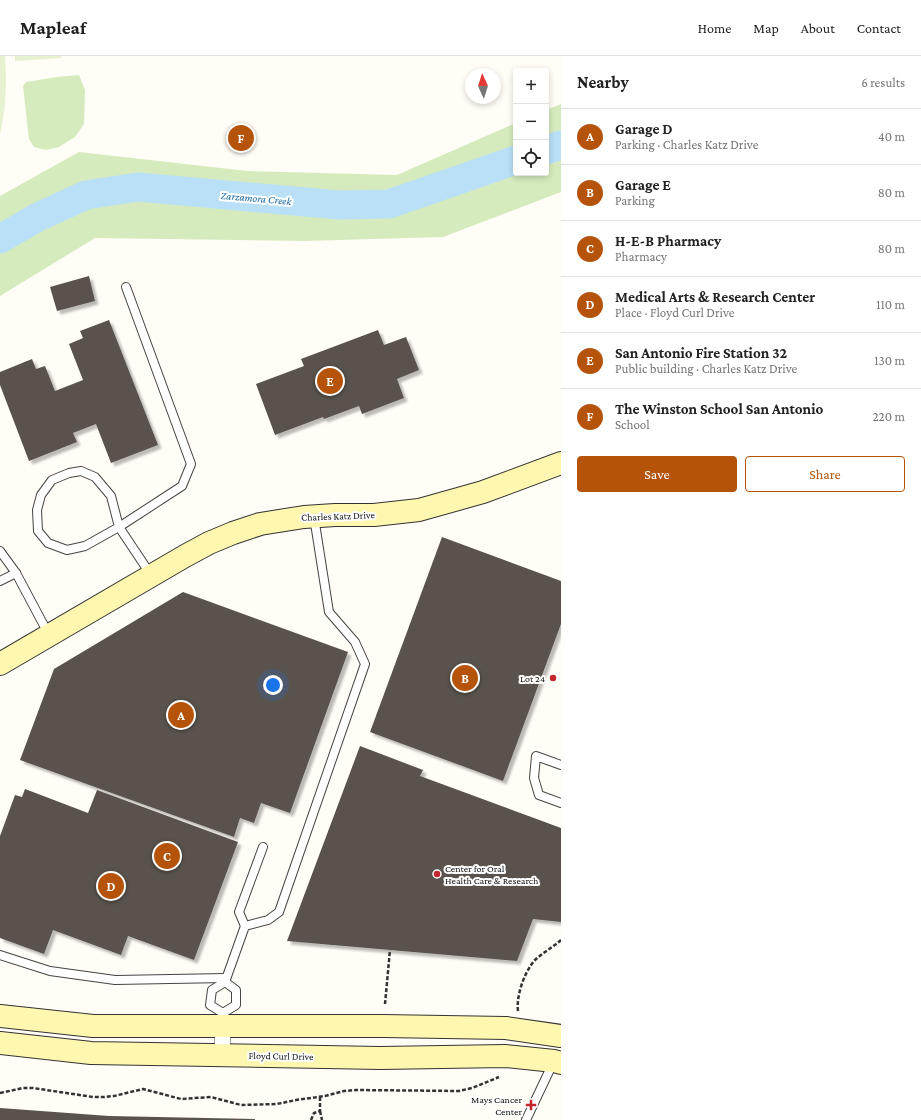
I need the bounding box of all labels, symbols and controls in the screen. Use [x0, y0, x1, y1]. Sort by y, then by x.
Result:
text: Mapleaf [20, 17, 86, 38]
text: Home [698, 20, 731, 36]
text: Map [753, 20, 779, 36]
text: About [801, 20, 835, 36]
text: Contact [857, 20, 901, 36]
north arrow [465, 68, 501, 104]
map controls [513, 68, 549, 176]
button: + [513, 68, 549, 104]
text: Nearby [577, 73, 629, 92]
text: 6 results [861, 75, 905, 90]
button: − [513, 104, 549, 140]
text: Garage D [615, 121, 673, 137]
pin: F [228, 123, 254, 153]
text: A [586, 129, 594, 144]
text: 40 m [878, 129, 905, 144]
text: Parking · Charles Katz Drive [615, 137, 758, 152]
button: locate [513, 140, 549, 176]
text: Garage E [615, 177, 671, 193]
text: B [586, 185, 594, 200]
text: 80 m [878, 185, 905, 200]
water label: Zarzamora Creek [220, 189, 293, 207]
text: Parking [615, 193, 655, 208]
text: H-E-B Pharmacy [615, 233, 721, 249]
text: C [586, 241, 594, 256]
text: 80 m [878, 241, 905, 256]
text: Pharmacy [615, 249, 667, 264]
text: Medical Arts & Research Center [615, 289, 815, 305]
text: D [586, 297, 594, 312]
text: 110 m [876, 297, 905, 312]
text: Place · Floyd Curl Drive [615, 305, 735, 320]
text: San Antonio Fire Station 32 [615, 345, 787, 361]
text: E [586, 353, 594, 368]
text: 130 m [874, 353, 905, 368]
text: Public building · Charles Katz Drive [615, 361, 797, 376]
pin: E [317, 366, 343, 396]
text: The Winston School San Antonio [615, 401, 823, 417]
text: F [587, 409, 593, 424]
text: 220 m [872, 409, 905, 424]
text: School [615, 417, 650, 432]
button: Save [577, 456, 737, 492]
button: Share [745, 456, 905, 492]
street label: Charles Katz Drive [301, 509, 376, 523]
pin: B [452, 663, 478, 693]
place label: Lot 24 [520, 673, 545, 684]
marker: Lot 24 [548, 673, 558, 683]
your location [263, 675, 283, 695]
pin: A [168, 700, 194, 730]
pin: C [154, 841, 180, 871]
place label: Center for Oral Health Care & Research [445, 863, 539, 886]
marker: Center for Oral Health Care & Research [432, 869, 442, 879]
pin: D [98, 871, 124, 901]
street label: Floyd Curl Drive [248, 1050, 314, 1062]
place label: Mays Cancer Center [471, 1094, 522, 1117]
marker: Mays Cancer Center [525, 1099, 537, 1111]

